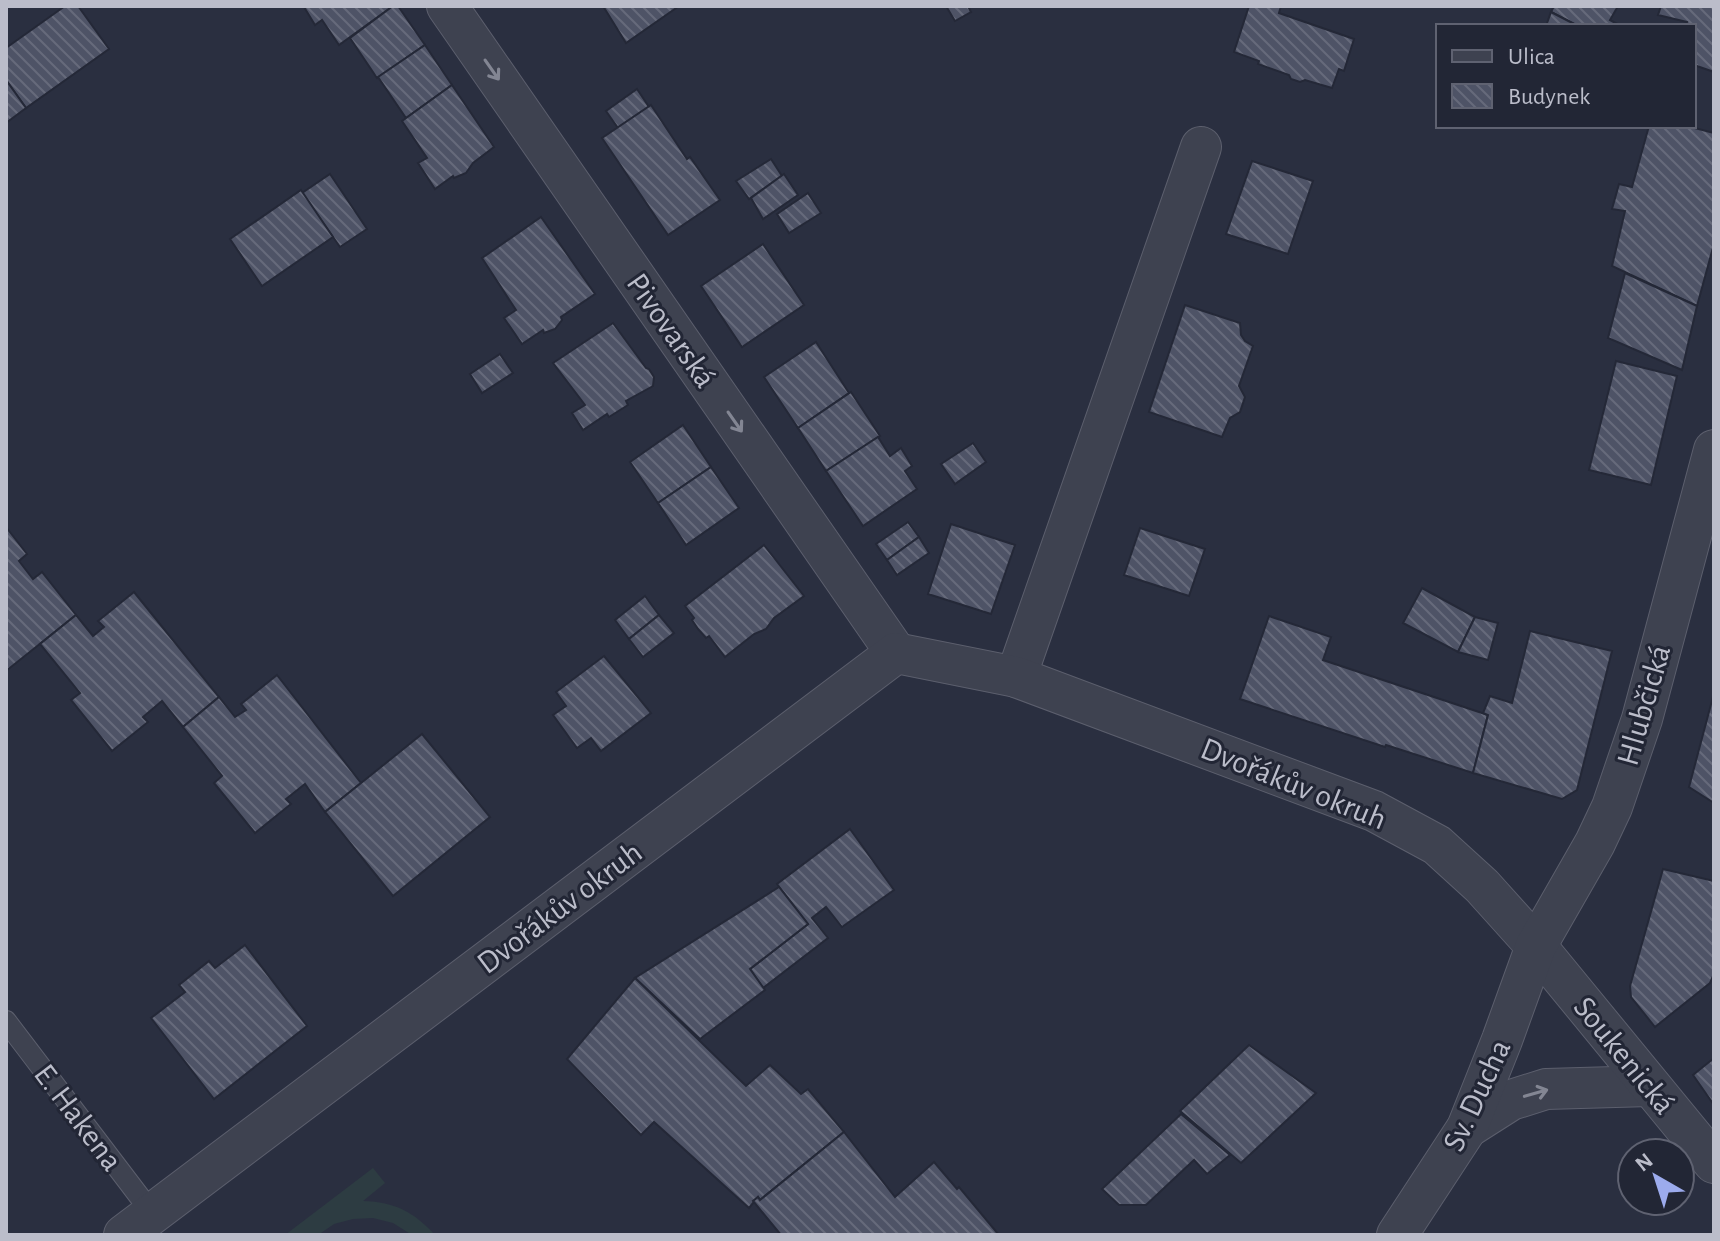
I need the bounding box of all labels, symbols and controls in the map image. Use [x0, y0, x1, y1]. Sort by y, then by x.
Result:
legend [1436, 24, 1696, 128]
text: Ulica [1508, 45, 1555, 69]
one-way arrow [484, 59, 500, 81]
text: Budynek [1508, 85, 1590, 109]
street label: Pivovarská [620, 268, 722, 393]
one-way arrow [727, 410, 743, 432]
street label: Hlubčická [1612, 641, 1676, 769]
street label: Dvořákův okruh [1196, 732, 1391, 836]
street label: Dvořákův okruh [471, 836, 648, 980]
street label: Soukenická [1568, 991, 1681, 1120]
street label: Sv. Ducha [1437, 1035, 1517, 1156]
street label: E. Hakena [28, 1058, 128, 1177]
one-way arrow [1522, 1085, 1548, 1100]
north arrow [1616, 1137, 1696, 1217]
text: N [1631, 1149, 1657, 1176]

